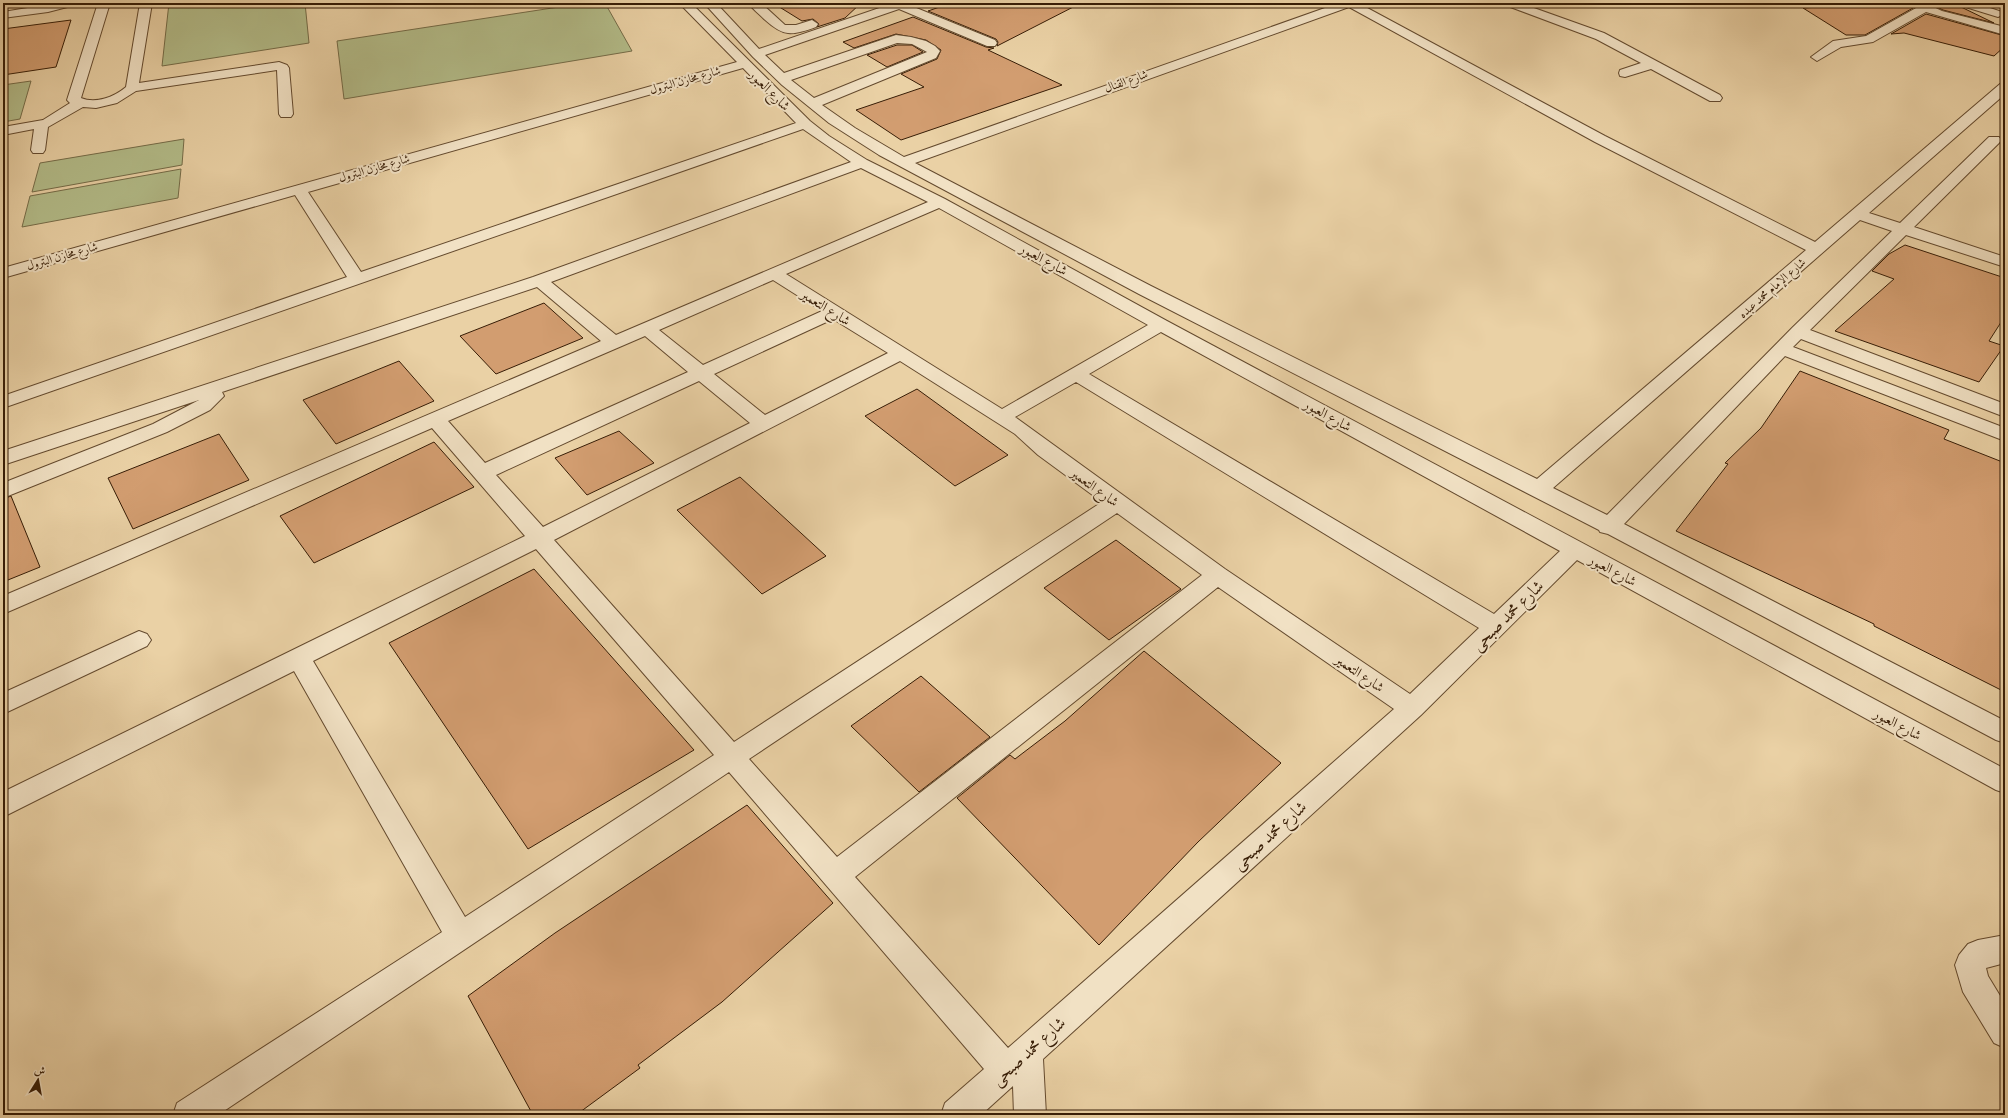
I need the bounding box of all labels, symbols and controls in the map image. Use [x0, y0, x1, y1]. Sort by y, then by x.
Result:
street label: شارع مخازن البترول [647, 62, 724, 101]
street label: شارع العبور [742, 64, 795, 117]
street label: شارع القنال [1102, 66, 1151, 99]
street label: شارع مخازن البترول [336, 150, 413, 189]
street label: شارع مخازن البترول [24, 238, 101, 277]
street label: شارع العبور [1014, 238, 1071, 282]
street label: شارع الإمام محمد عبده [1735, 254, 1811, 324]
street label: شارع التعمير [795, 284, 854, 332]
street label: شارع العبور [1298, 394, 1355, 438]
street label: شارع التعمير [1064, 462, 1123, 513]
street label: شارع العبور [1583, 549, 1640, 593]
street label: شارع محمد صبحى [1466, 575, 1550, 657]
street label: شارع التعمير [1329, 649, 1388, 698]
street label: شارع العبور [1868, 703, 1925, 747]
street label: شارع محمد صبحى [1227, 796, 1313, 877]
street label: شارع محمد صبحى [986, 1012, 1072, 1093]
north arrow [18, 1060, 58, 1100]
text: ش [33, 1062, 47, 1079]

